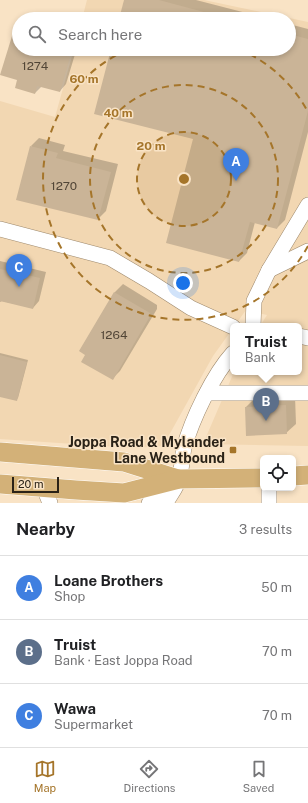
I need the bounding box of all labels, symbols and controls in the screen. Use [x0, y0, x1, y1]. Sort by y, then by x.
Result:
search box [12, 12, 296, 56]
icon: search [26, 23, 48, 45]
text: Search here [58, 26, 142, 43]
house number: 1274 [22, 59, 49, 73]
text: 60 m [69, 72, 99, 86]
text: 40 m [103, 106, 133, 120]
text: 20 m [137, 139, 166, 153]
pin: A [223, 148, 249, 181]
centre of rings [177, 172, 191, 186]
house number: 1270 [51, 179, 77, 193]
pin: C [6, 254, 32, 287]
your location [173, 273, 193, 293]
popup [230, 323, 302, 375]
house number: 1264 [100, 328, 128, 342]
text: Truist [245, 333, 287, 350]
text: Bank [245, 350, 276, 365]
pin: B [253, 388, 279, 421]
place label: Joppa Road & Mylander Lane Westbound [68, 434, 225, 466]
marker: Joppa Road & Mylander Lane Westbound [228, 445, 238, 455]
map controls [260, 455, 296, 491]
button: locate [260, 455, 296, 491]
scale bar [12, 475, 59, 494]
text: 20 m [18, 478, 43, 490]
text: Nearby [16, 519, 75, 539]
text: 3 results [239, 522, 292, 537]
text: Loane Brothers [54, 572, 163, 589]
text: A [24, 580, 34, 595]
text: 50 m [261, 580, 292, 595]
text: Shop [54, 589, 85, 604]
text: Truist [54, 636, 96, 653]
text: B [25, 644, 33, 659]
text: 70 m [262, 644, 292, 659]
text: Bank · East Joppa Road [54, 653, 193, 668]
text: Wawa [54, 700, 96, 717]
text: C [24, 708, 34, 723]
text: 70 m [262, 708, 292, 723]
text: Supermarket [54, 717, 133, 732]
tab: Map [34, 758, 56, 794]
tab: Directions [124, 758, 175, 794]
tab: Saved [243, 758, 274, 794]

